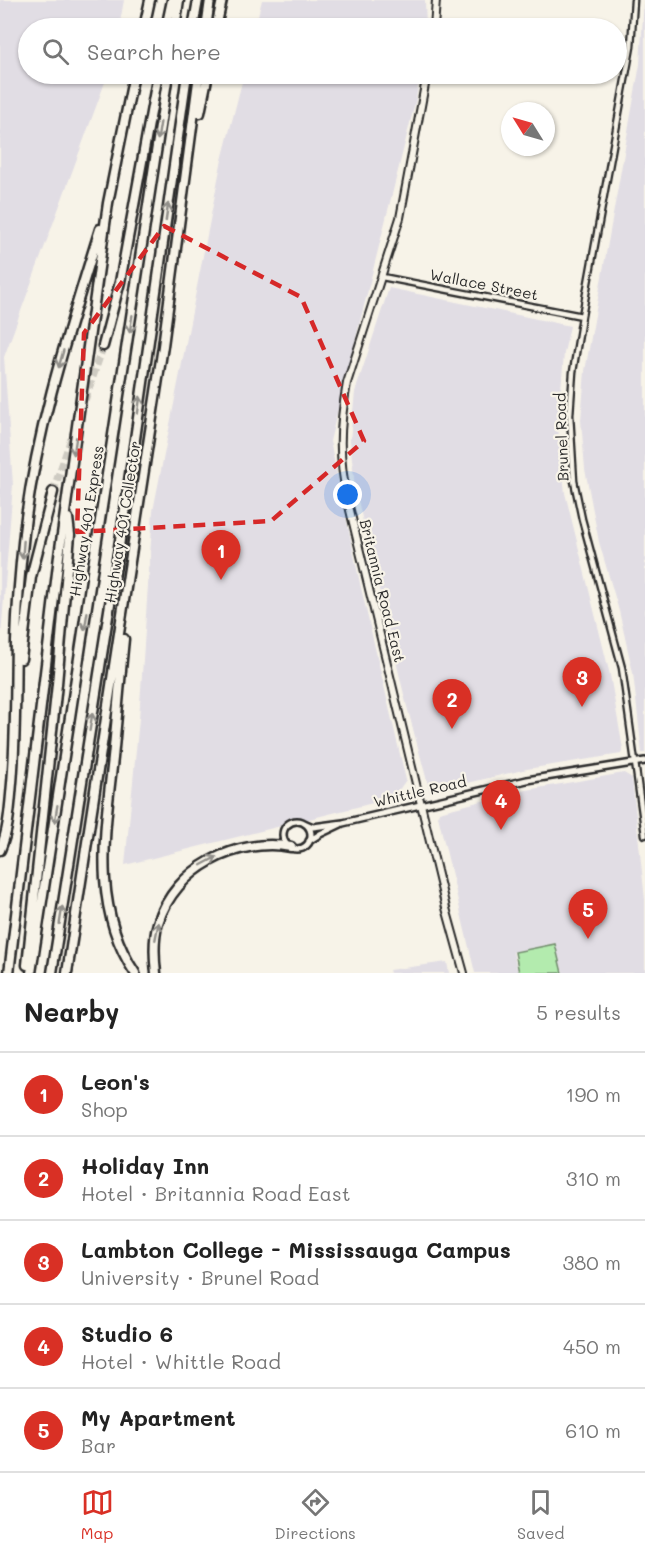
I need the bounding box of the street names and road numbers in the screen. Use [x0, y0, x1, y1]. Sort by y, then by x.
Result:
street label: Wallace Street [428, 264, 540, 304]
street label: Brunel Road [549, 392, 573, 482]
street label: Highway 401 Collector [99, 439, 145, 604]
street label: Highway 401 Express [64, 444, 108, 598]
street label: Britannia Road East [356, 517, 410, 664]
street label: Whittle Road [371, 771, 468, 811]

